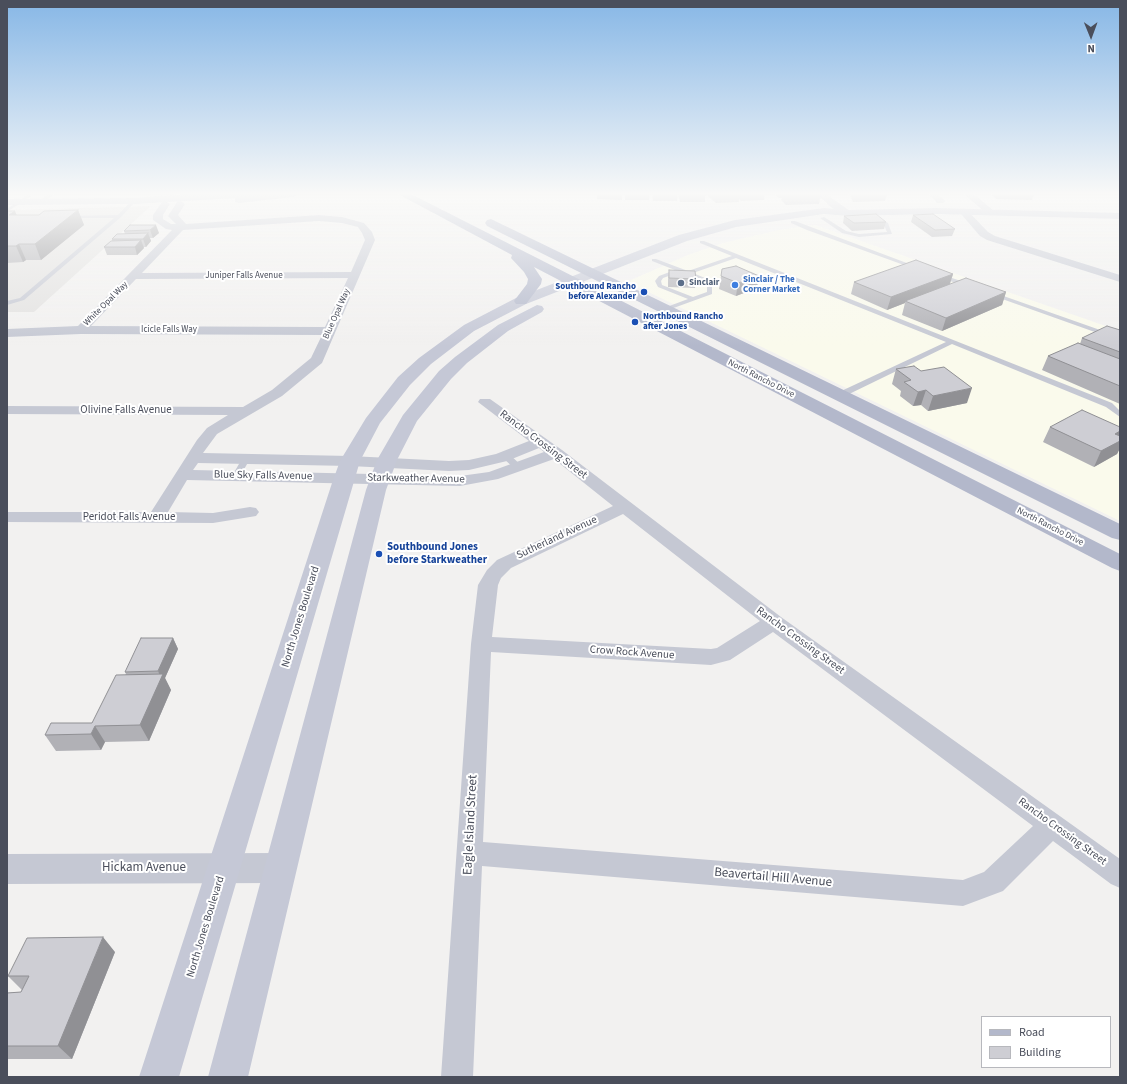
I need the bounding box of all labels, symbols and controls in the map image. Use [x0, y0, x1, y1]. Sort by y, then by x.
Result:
north arrow [1071, 16, 1111, 56]
text: N [1087, 41, 1095, 56]
street label: Juniper Falls Avenue [205, 271, 283, 281]
place label: Sinclair / The Corner Market [743, 275, 800, 296]
marker: Sinclair [676, 278, 686, 288]
place label: Sinclair [689, 278, 719, 288]
street label: White Opal Way [81, 279, 131, 329]
marker: Sinclair / The Corner Market [730, 280, 740, 290]
place label: Southbound Rancho before Alexander [555, 282, 636, 303]
street label: Blue Opal Way [321, 287, 353, 341]
marker: Southbound Rancho before Alexander [639, 287, 649, 297]
place label: Northbound Rancho after Jones [643, 312, 723, 333]
marker: Northbound Rancho after Jones [630, 317, 640, 327]
street label: Icicle Falls Way [141, 325, 197, 335]
street label: North Rancho Drive [726, 358, 796, 400]
street label: Olivine Falls Avenue [80, 404, 172, 418]
street label: Rancho Crossing Street [497, 408, 589, 482]
street label: Blue Sky Falls Avenue [214, 469, 312, 483]
street label: Starkweather Avenue [367, 472, 465, 486]
street label: North Rancho Drive [1015, 506, 1085, 548]
street label: Peridot Falls Avenue [83, 511, 175, 525]
street label: Sutherland Avenue [515, 514, 599, 562]
place label: Southbound Jones before Starkweather [387, 541, 487, 567]
marker: Southbound Jones before Starkweather [374, 549, 384, 559]
street label: North Jones Boulevard [279, 565, 323, 669]
street label: Rancho Crossing Street [753, 604, 847, 678]
street label: Crow Rock Avenue [589, 643, 675, 663]
street label: Eagle Island Street [461, 774, 481, 876]
street label: Rancho Crossing Street [1015, 795, 1109, 869]
street label: Hickam Avenue [102, 860, 186, 876]
street label: Beavertail Hill Avenue [713, 865, 833, 891]
street label: North Jones Boulevard [184, 875, 228, 979]
legend [981, 1016, 1111, 1068]
text: Road [1019, 1024, 1045, 1041]
text: Building [1019, 1044, 1061, 1061]

